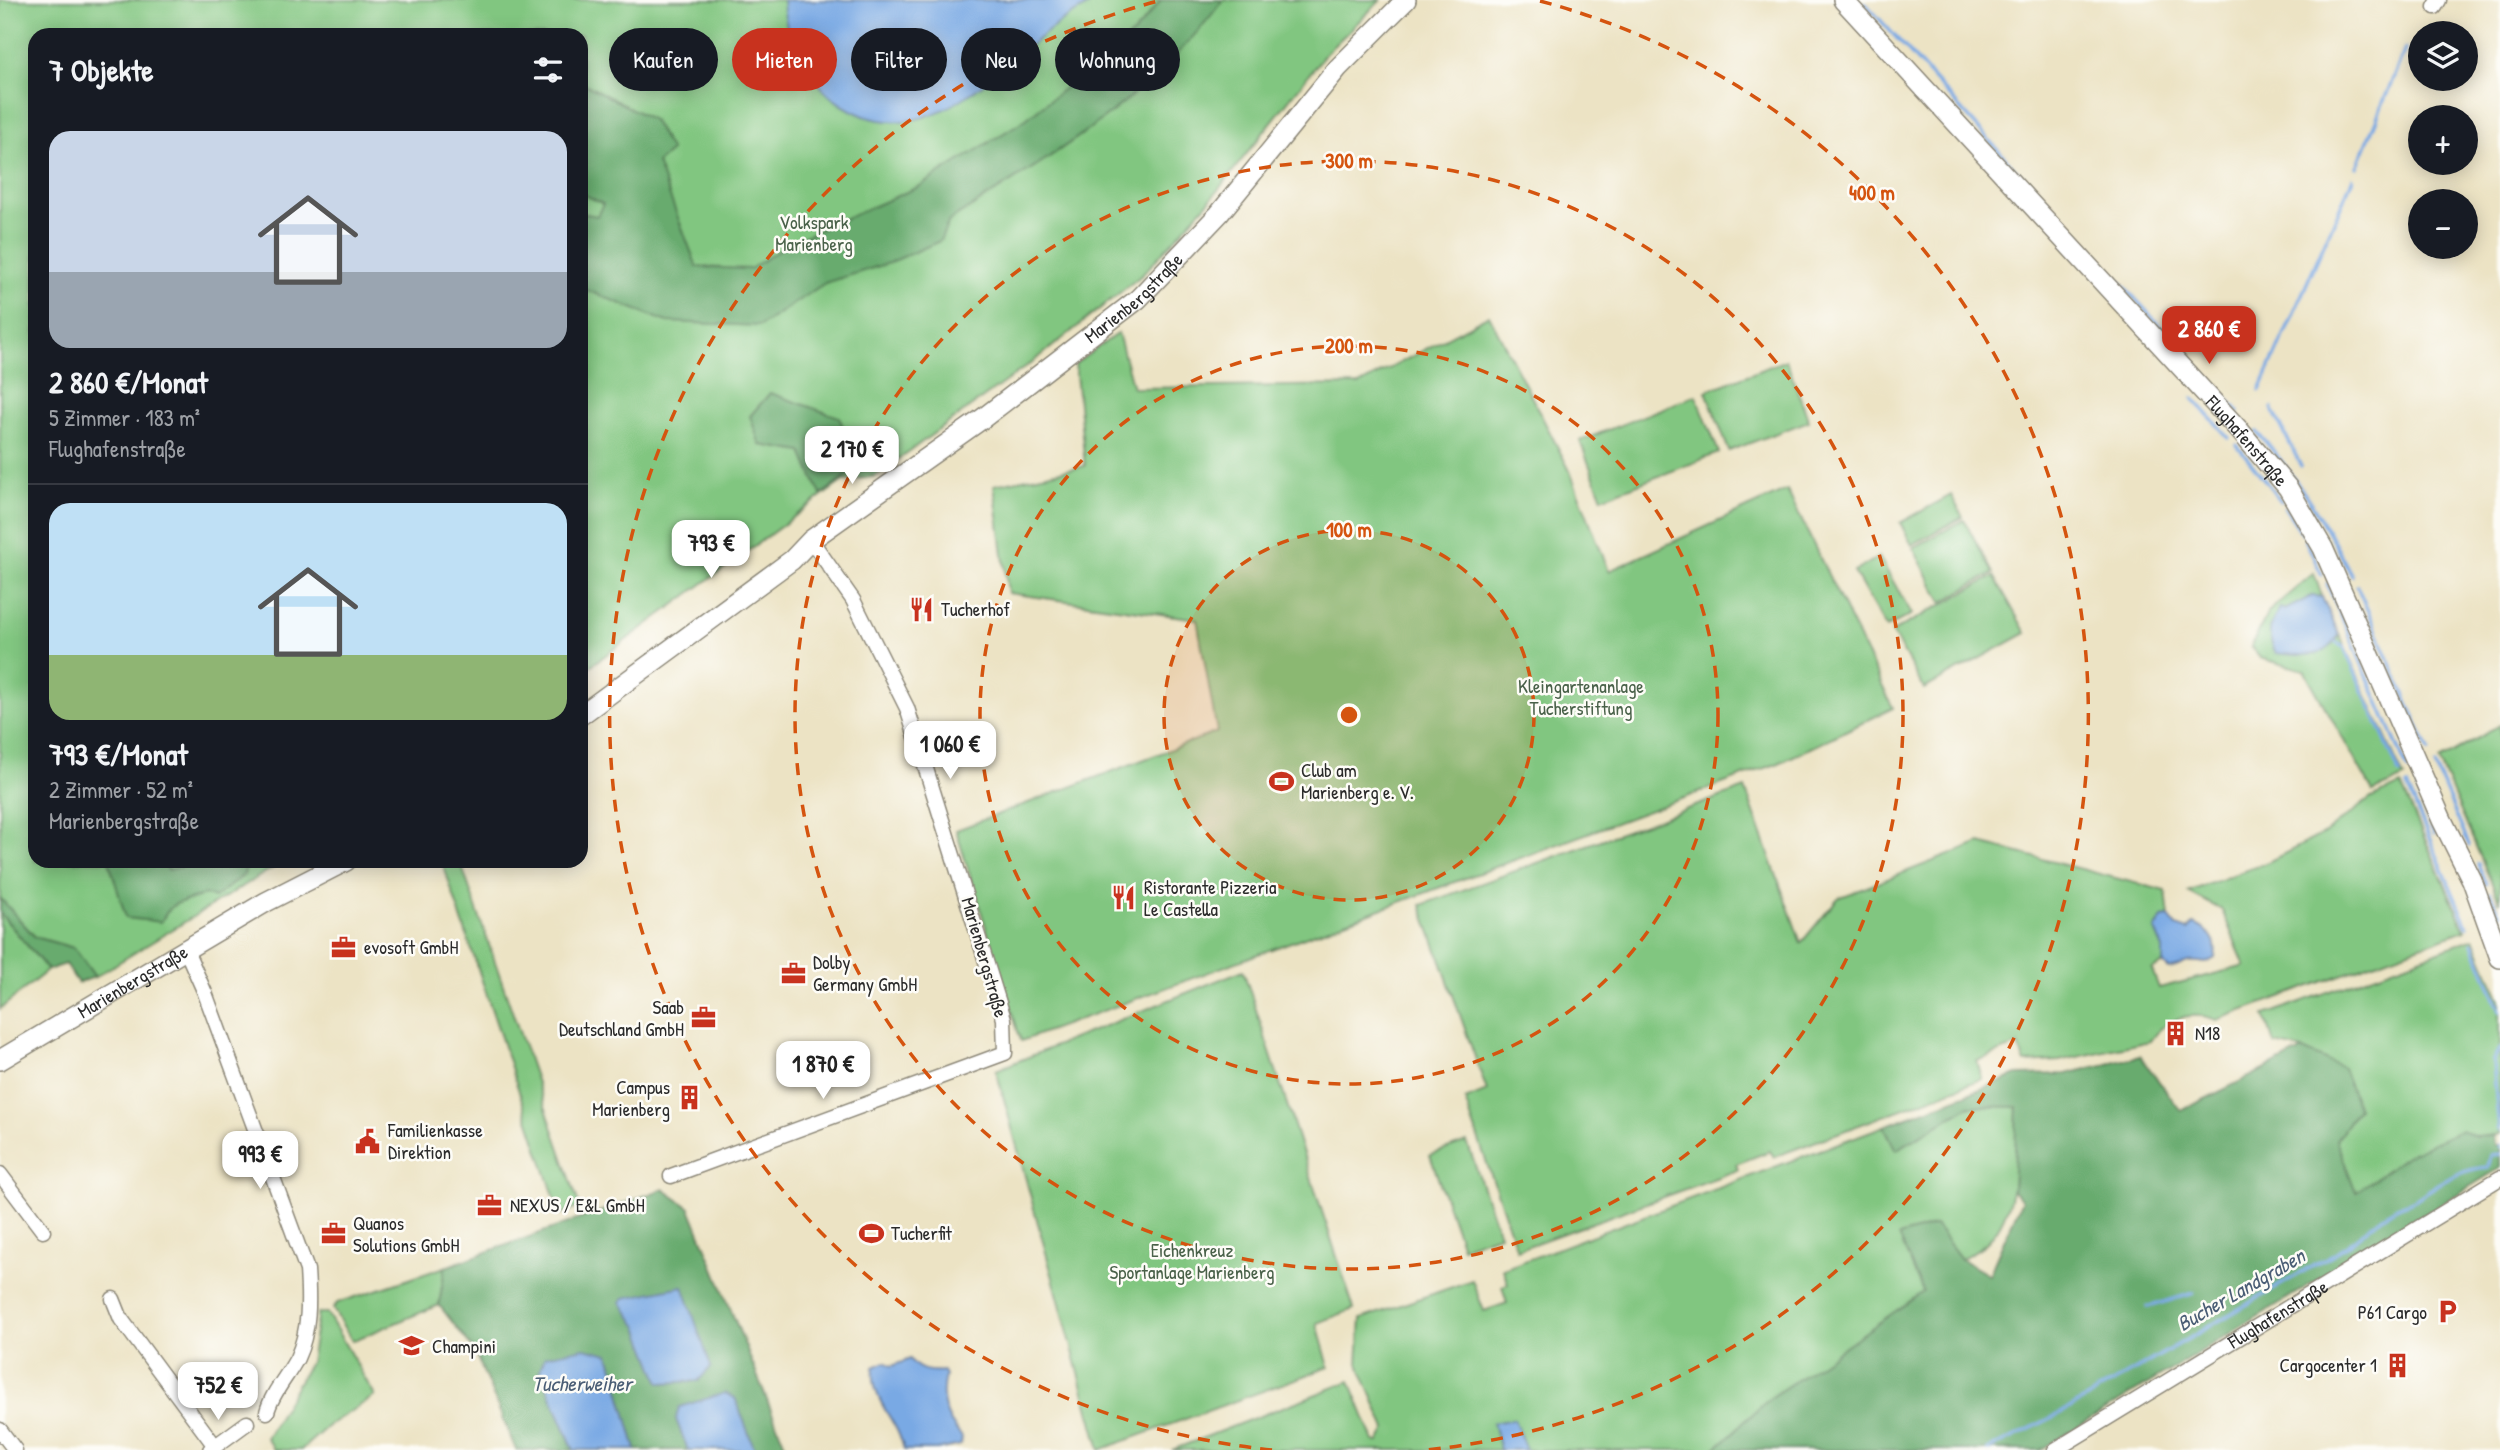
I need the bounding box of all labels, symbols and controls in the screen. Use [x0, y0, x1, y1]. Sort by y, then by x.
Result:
map controls [2408, 21, 2478, 259]
button: layers [2408, 21, 2478, 91]
chip: Kaufen [609, 28, 718, 91]
chip: Mieten [732, 28, 837, 91]
chip: Filter [851, 28, 947, 91]
chip: Neu [961, 28, 1041, 91]
chip: Wohnung [1055, 28, 1180, 91]
text: 7 Objekte [49, 50, 154, 90]
icon: filters [529, 51, 567, 89]
button: + [2408, 105, 2478, 175]
text: 300 m [1325, 146, 1373, 175]
icon: home [245, 177, 371, 303]
text: 400 m [1849, 178, 1895, 207]
button: − [2408, 189, 2478, 259]
park label: Volkspark Marienberg [775, 209, 853, 257]
street label: Marienbergstraße [1079, 247, 1189, 349]
pin: 2 860 € [2144, 306, 2274, 366]
text: 2 860 € [2178, 313, 2240, 344]
text: 200 m [1325, 331, 1373, 360]
text: 2 860 €/Monat [49, 362, 208, 402]
street label: Flughafenstraße [2200, 389, 2294, 492]
text: 5 Zimmer · 183 m² [49, 402, 200, 433]
pin: 2 170 € [787, 426, 917, 486]
text: Flughafenstraße [49, 433, 186, 464]
text: 2 170 € [821, 433, 883, 464]
text: 100 m [1326, 515, 1372, 544]
pin: 793 € [662, 520, 760, 580]
text: 793 € [688, 527, 734, 558]
icon: home [245, 549, 371, 675]
restaurant icon: Tucherhof [907, 595, 935, 623]
place label: Tucherhof [941, 596, 1010, 622]
park label: Kleingartenanlage Tucherstiftung [1518, 673, 1644, 721]
centre of rings [1337, 703, 1361, 727]
pin: 1 060 € [885, 722, 1015, 781]
text: 1 060 € [920, 728, 980, 759]
text: 793 €/Monat [49, 734, 188, 774]
place label: Club am Marienberg e. V. [1301, 757, 1414, 805]
sports icon: Club am Marienberg e. V. [1267, 767, 1295, 795]
text: 2 Zimmer · 52 m² [49, 774, 193, 805]
text: Marienbergstraße [49, 805, 199, 836]
place label: Ristorante Pizzeria Le Castella [1144, 874, 1277, 922]
restaurant icon: Ristorante Pizzeria Le Castella [1110, 884, 1138, 912]
street label: Marienbergstraße [955, 894, 1015, 1021]
office icon: evosoft GmbH [330, 933, 358, 961]
place label: evosoft GmbH [364, 934, 458, 960]
street label: Marienbergstraße [72, 938, 193, 1024]
place label: Dolby Germany GmbH [813, 949, 917, 997]
office icon: Dolby Germany GmbH [779, 959, 807, 987]
place label: Saab Deutschland GmbH [559, 994, 684, 1042]
office icon: Saab Deutschland GmbH [690, 1004, 718, 1032]
building icon: N18 [2161, 1019, 2189, 1047]
place label: N18 [2195, 1020, 2220, 1046]
pin: 1 870 € [758, 1042, 888, 1101]
text: 1 870 € [792, 1048, 854, 1079]
place label: Campus Marienberg [592, 1074, 670, 1122]
building icon: Campus Marienberg [676, 1084, 704, 1112]
place label: Familienkasse Direktion [387, 1117, 483, 1165]
public building icon: Familienkasse Direktion [354, 1127, 382, 1155]
pin: 993 € [211, 1132, 309, 1191]
text: 993 € [238, 1138, 282, 1169]
office icon: NEXUS / E&L GmbH [476, 1191, 504, 1219]
place label: NEXUS / E&L GmbH [510, 1192, 645, 1218]
place label: Quanos Solutions GmbH [353, 1210, 460, 1258]
sports icon: Tucherfit [857, 1219, 885, 1247]
office icon: Quanos Solutions GmbH [319, 1220, 347, 1248]
place label: Tucherfit [891, 1220, 952, 1246]
park label: Eichenkreuz Sportanlage Marienberg [1110, 1237, 1274, 1285]
water label: Bucher Landgraben [2171, 1240, 2311, 1338]
street label: Flughafenstraße [2222, 1273, 2333, 1355]
parking icon: P61 Cargo [2433, 1298, 2461, 1326]
place label: P61 Cargo [2358, 1299, 2427, 1325]
school or university icon: Champini [398, 1332, 426, 1360]
place label: Champini [432, 1333, 496, 1359]
building icon: Cargocenter 1 [2383, 1351, 2411, 1379]
place label: Cargocenter 1 [2280, 1352, 2377, 1378]
pin: 752 € [169, 1362, 267, 1422]
text: 752 € [194, 1369, 242, 1400]
water label: Tucherweiher [532, 1369, 635, 1398]

